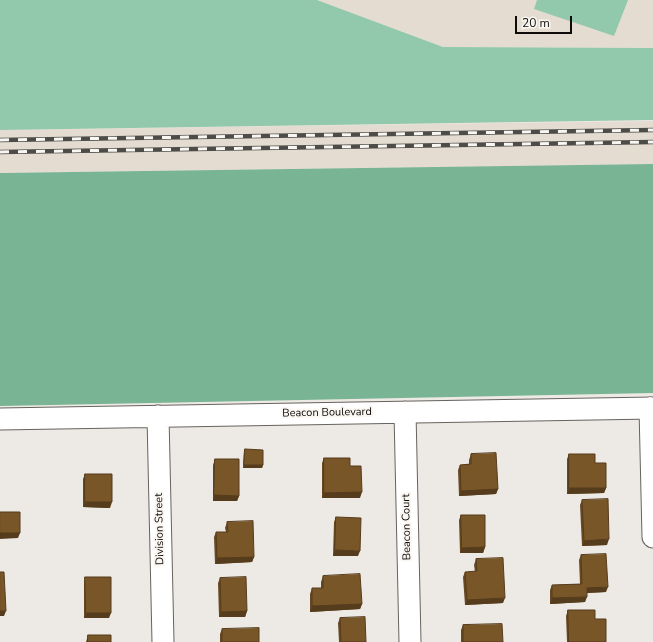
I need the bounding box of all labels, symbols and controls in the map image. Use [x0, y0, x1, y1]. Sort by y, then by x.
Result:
scale bar [517, 8, 574, 34]
text: 20 m [522, 15, 550, 31]
street label: Beacon Boulevard [282, 406, 372, 420]
street label: Division Street [153, 493, 167, 565]
street label: Beacon Court [400, 494, 414, 560]

